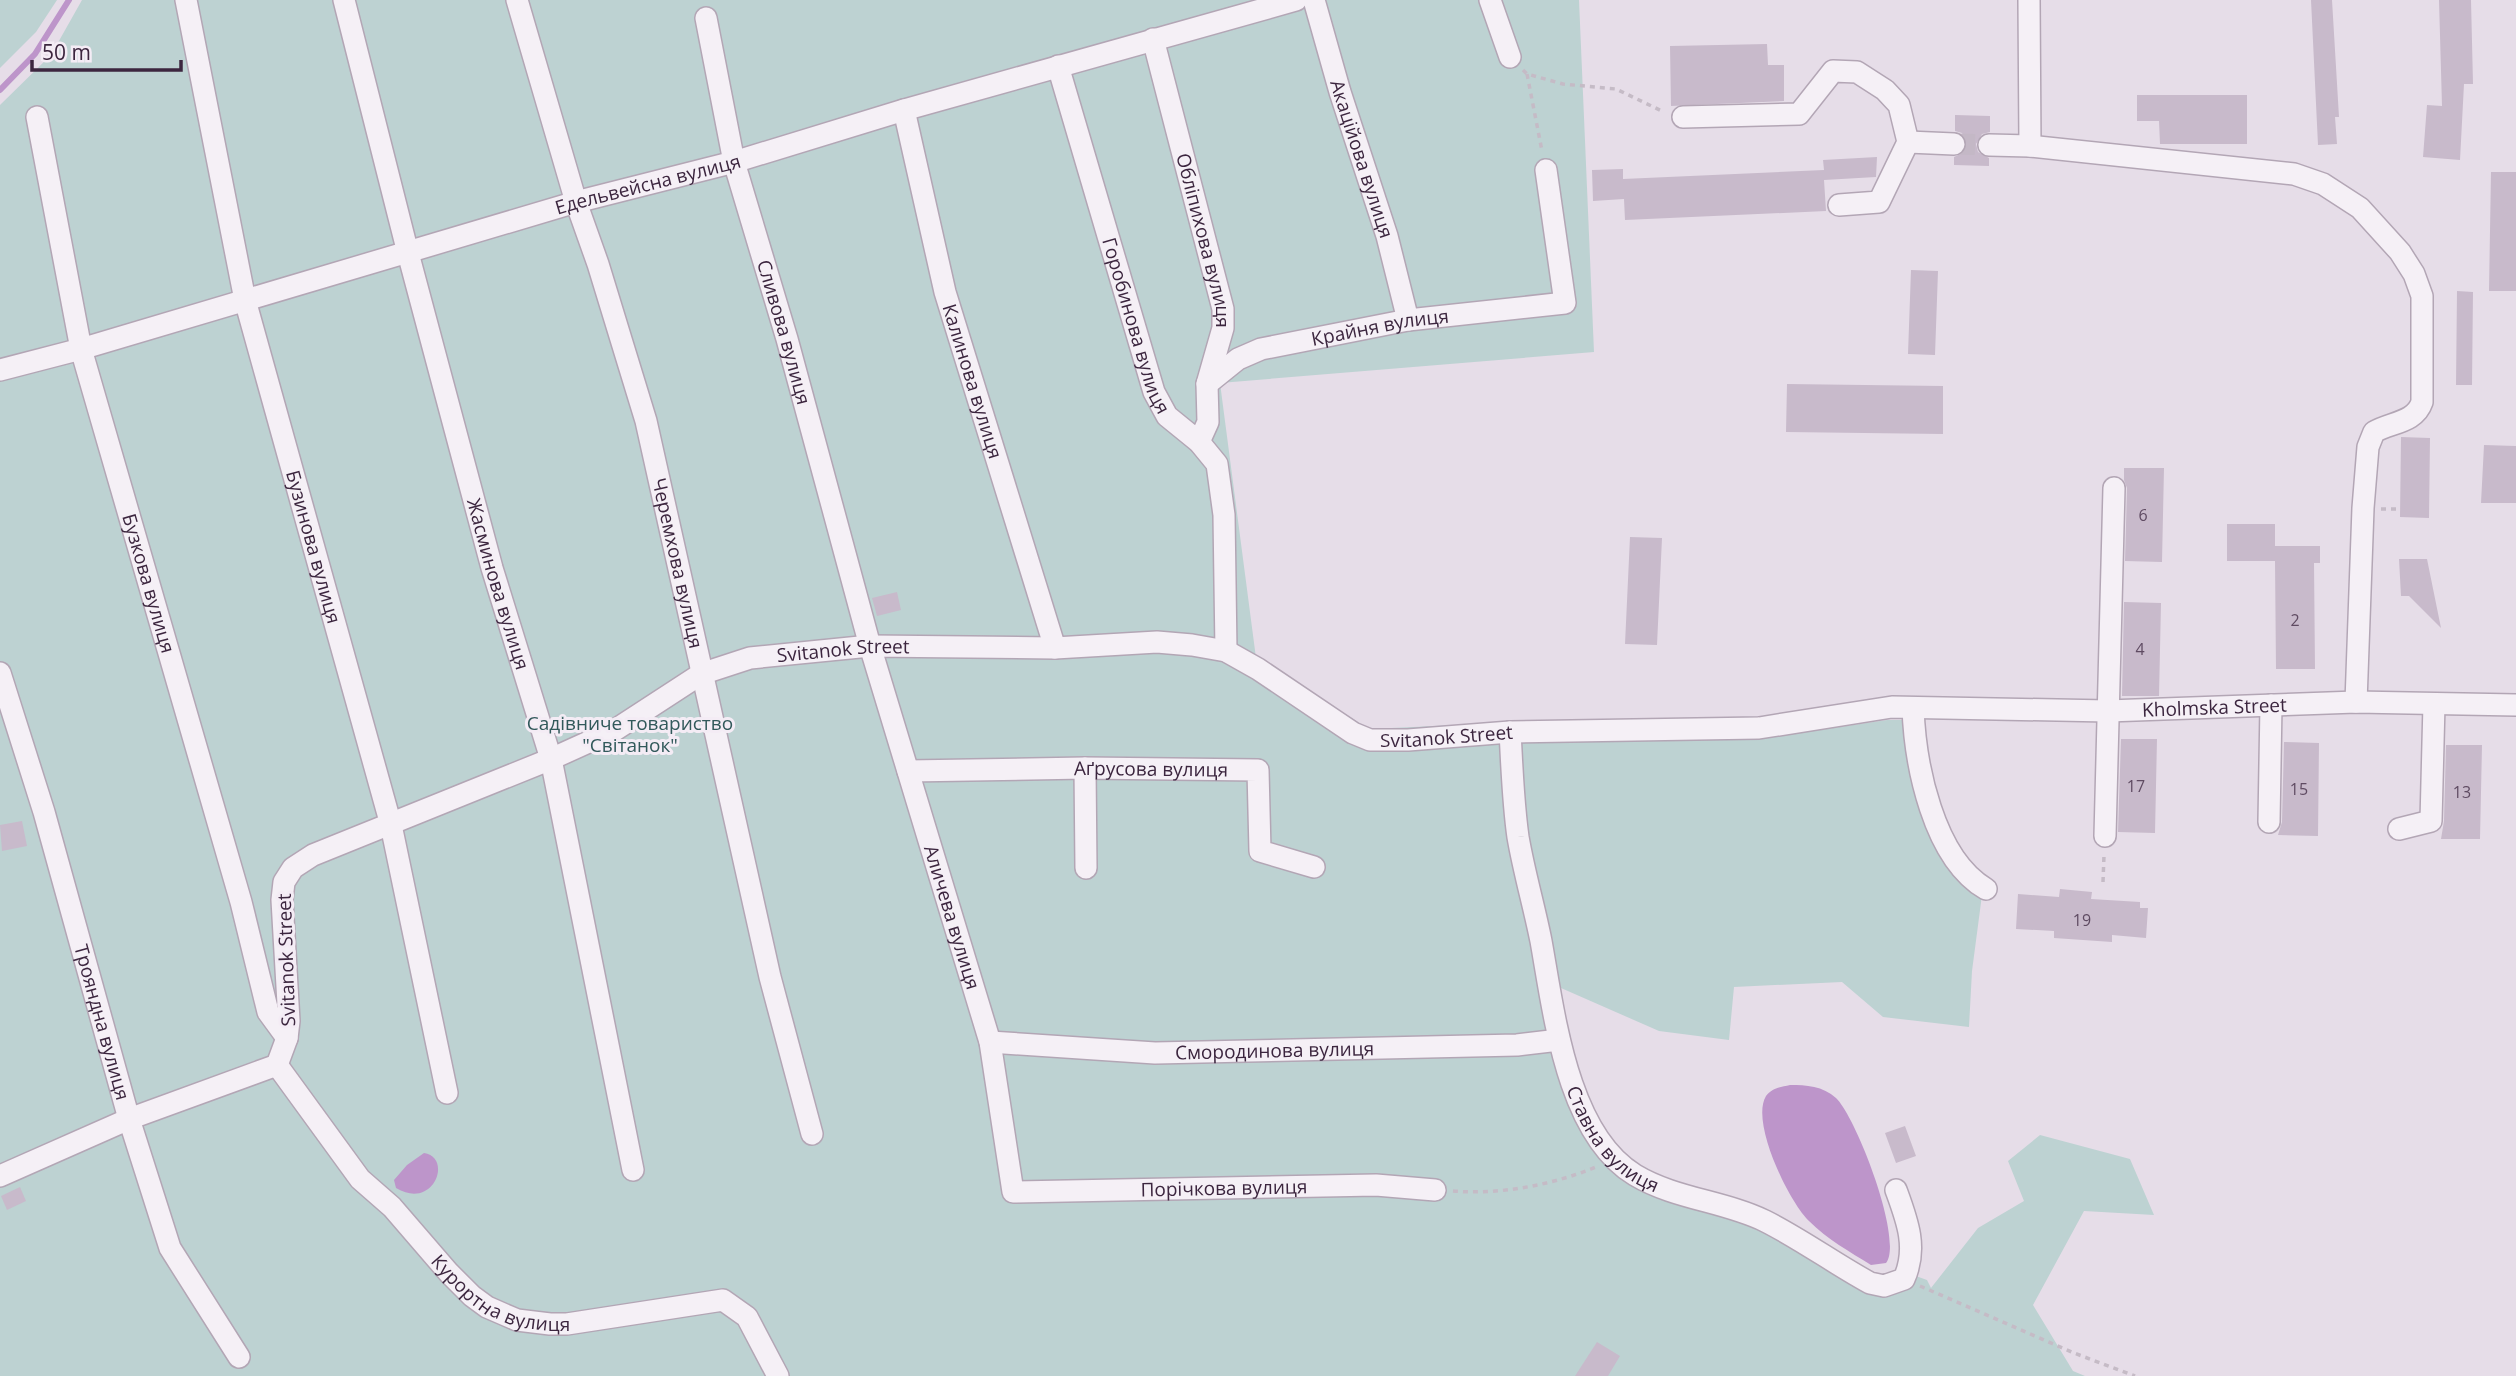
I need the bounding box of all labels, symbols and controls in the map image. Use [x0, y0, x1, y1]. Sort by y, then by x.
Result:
scale bar [32, 28, 180, 72]
text: 50 m [42, 38, 91, 66]
street label: Акаційова вулиця [1324, 77, 1400, 241]
street label: Едельвейсна вулиця [552, 148, 744, 221]
street label: Обліпихова вулиця [1170, 150, 1236, 328]
street label: Горобинова вулиця [1096, 234, 1176, 418]
street label: Сливова вулиця [751, 256, 817, 407]
street label: Калинова вулиця [936, 301, 1009, 462]
street label: Крайня вулиця [1309, 303, 1450, 352]
street label: Бузинова вулиця [280, 467, 347, 627]
street label: Черемхова вулиця [646, 475, 709, 651]
street label: Жасминова вулиця [461, 495, 536, 673]
house number: 6 [2138, 504, 2148, 526]
street label: Бузкова вулиця [116, 511, 181, 656]
house number: 2 [2290, 609, 2300, 631]
street label: Svitanok Street [776, 633, 910, 668]
house number: 4 [2135, 638, 2145, 660]
street label: Kholmska Street [2142, 692, 2287, 723]
park label: Садівниче товариство "Світанок" [527, 710, 733, 758]
street label: Svitanok Street [1380, 719, 1514, 753]
street label: Аґрусова вулиця [1074, 755, 1228, 783]
house number: 17 [2127, 775, 2145, 797]
house number: 15 [2290, 778, 2308, 800]
house number: 13 [2453, 781, 2471, 803]
street label: Аличева вулиця [918, 842, 986, 993]
street label: Svitanok Street [271, 893, 301, 1027]
house number: 19 [2073, 909, 2091, 931]
street label: Трояндна вулиця [68, 942, 136, 1103]
street label: Смородинова вулиця [1175, 1035, 1374, 1066]
street label: Ставна вулиця [1561, 1082, 1663, 1198]
street label: Порічкова вулиця [1140, 1173, 1308, 1203]
street label: Курортна вулиця [426, 1249, 570, 1337]

